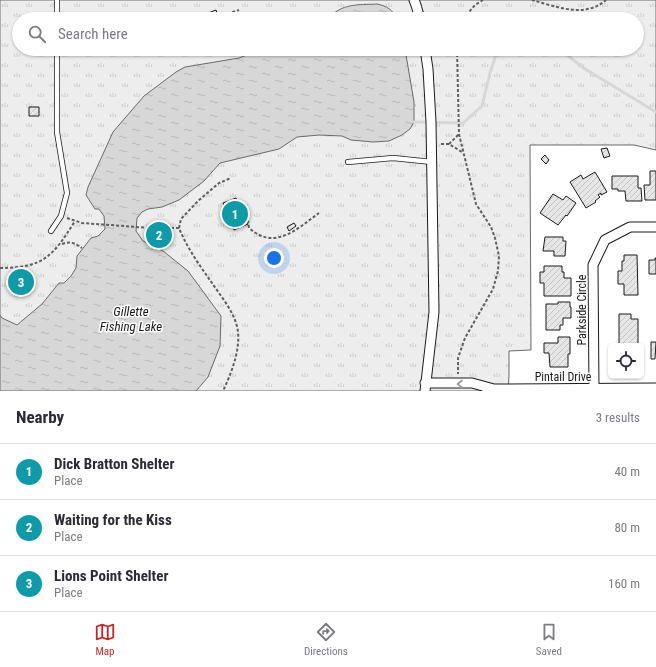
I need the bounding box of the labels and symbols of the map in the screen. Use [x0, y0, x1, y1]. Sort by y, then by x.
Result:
pin: 1 [222, 199, 248, 229]
pin: 2 [146, 220, 172, 250]
your location [264, 248, 284, 268]
pin: 3 [8, 267, 34, 297]
street label: Parkside Circle [575, 274, 589, 345]
water label: Gillette Fishing Lake [100, 304, 162, 334]
street label: Pintail Drive [535, 370, 592, 384]
one-way arrow [457, 379, 463, 388]

